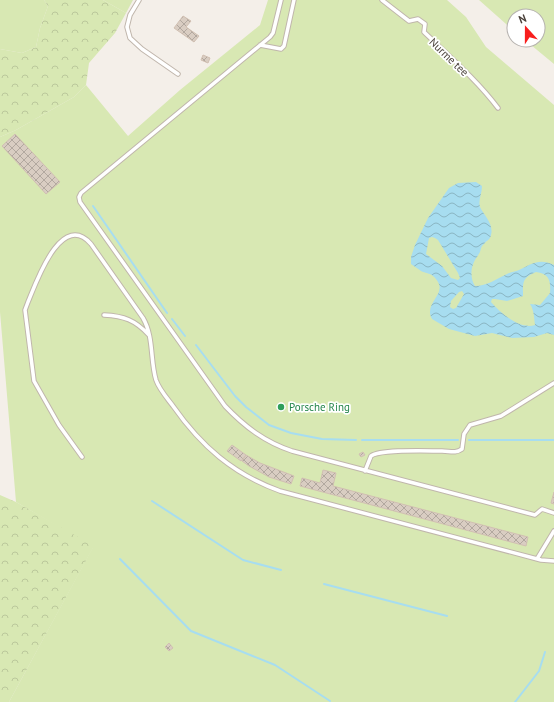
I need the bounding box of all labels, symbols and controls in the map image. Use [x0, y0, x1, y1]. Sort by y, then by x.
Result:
north arrow [506, 8, 546, 48]
text: N [517, 11, 528, 26]
street label: Nurme tee [426, 35, 472, 79]
place label: Porsche Ring [289, 400, 350, 414]
marker: Porsche Ring [276, 402, 286, 412]

